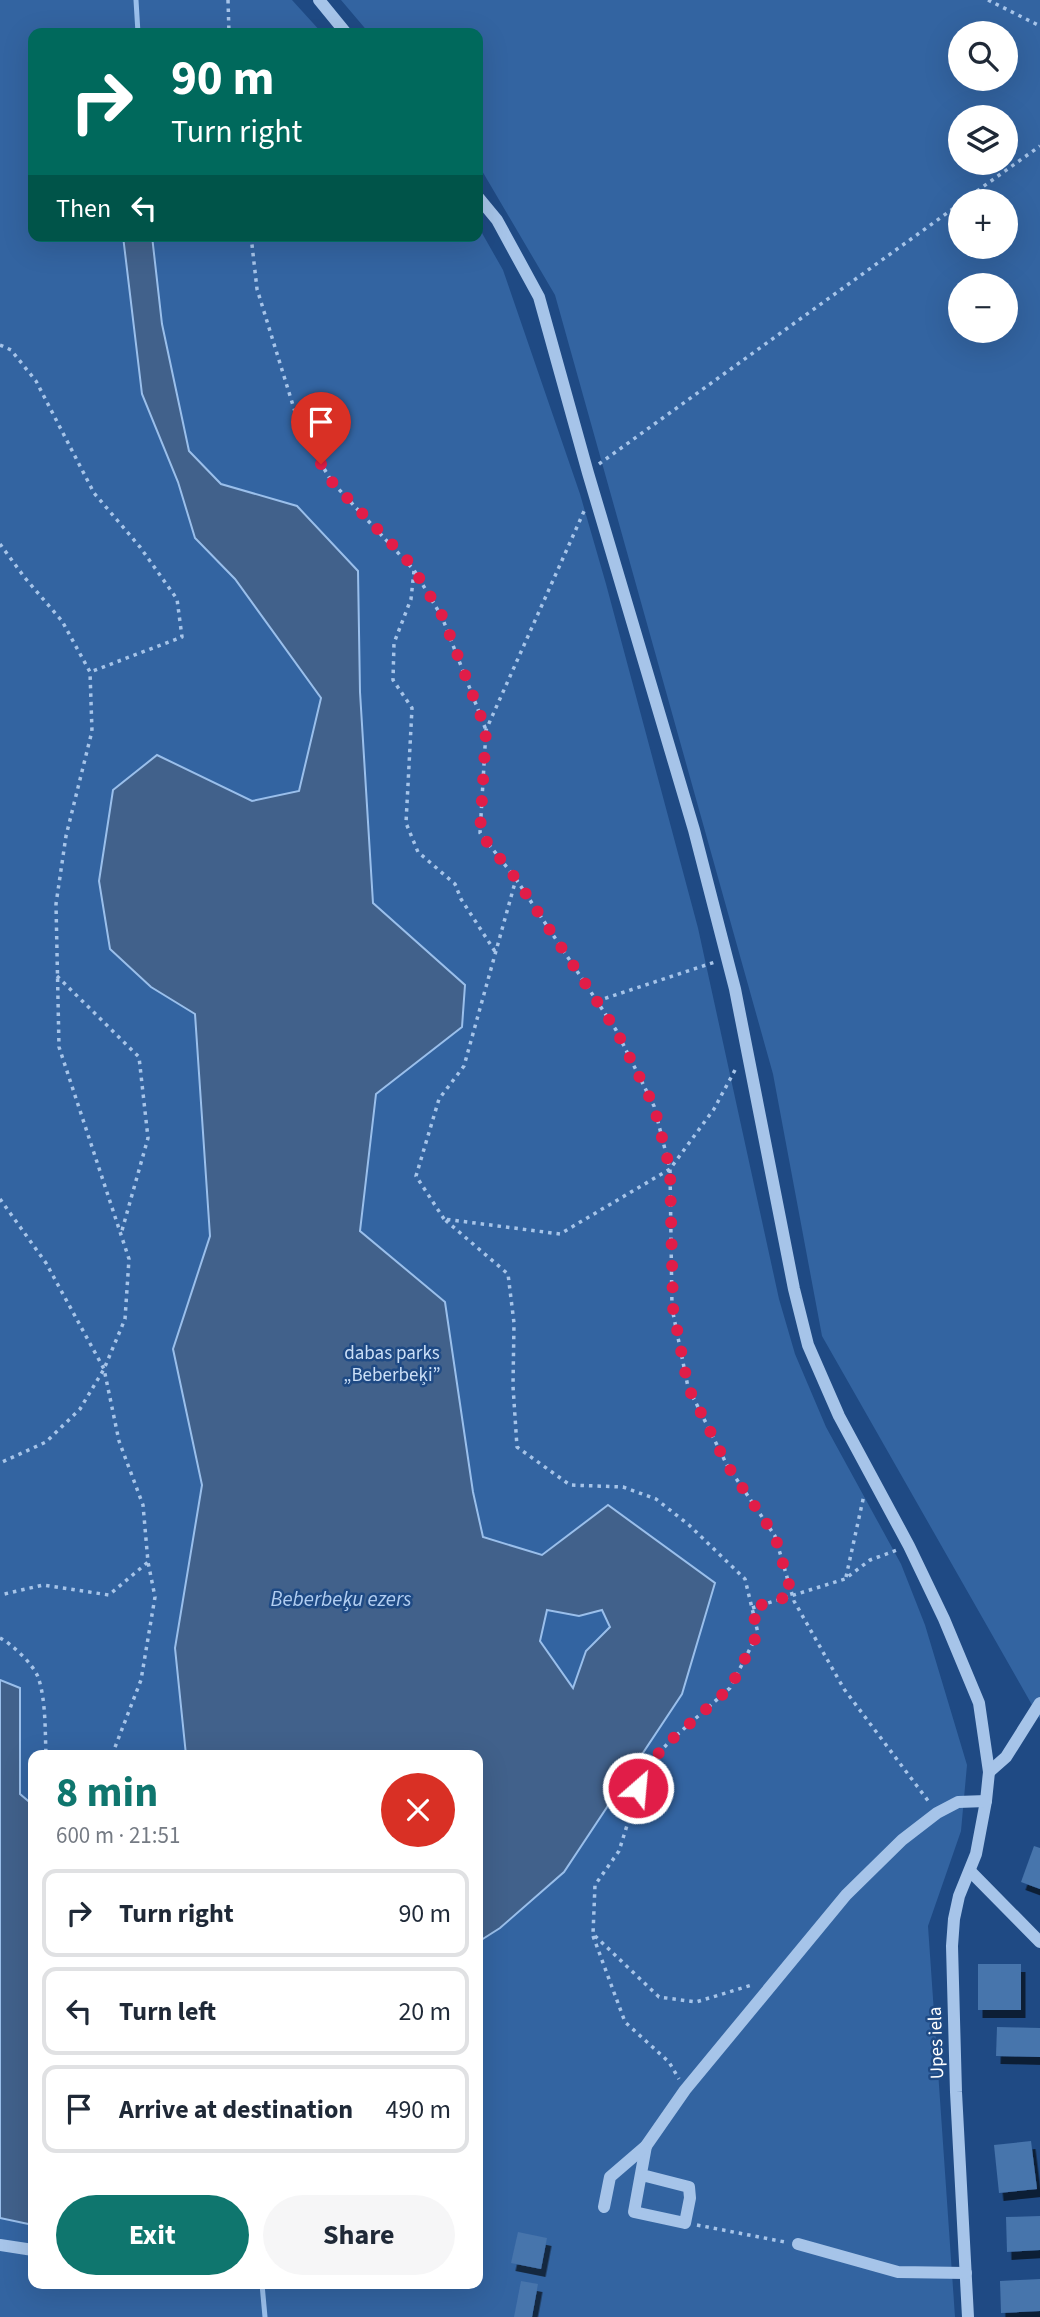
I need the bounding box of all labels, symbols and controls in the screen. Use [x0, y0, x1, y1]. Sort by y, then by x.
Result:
map controls [948, 21, 1018, 343]
button: search [948, 21, 1018, 91]
text: 90 m [171, 44, 275, 114]
icon: right [56, 56, 147, 147]
button: layers [948, 105, 1018, 175]
text: Turn right [171, 109, 302, 155]
icon: left [125, 189, 163, 227]
button: + [948, 189, 1018, 259]
text: Then [56, 190, 111, 227]
button: − [948, 273, 1018, 343]
pin [291, 392, 351, 464]
icon: arrive [302, 403, 340, 441]
park label: dabas parks „Beberbeķi” [343, 1340, 441, 1389]
water label: Beberbeķu ezers [271, 1584, 411, 1614]
position arrow [601, 1751, 675, 1825]
text: 8 min [56, 1763, 158, 1823]
button: close [381, 1773, 455, 1847]
text: 600 m · 21:51 [56, 1819, 180, 1852]
icon: right [60, 1894, 98, 1932]
text: Turn right [119, 1895, 234, 1932]
text: 90 m [398, 1895, 451, 1932]
icon: left [60, 1992, 98, 2030]
text: Turn left [119, 1993, 216, 2030]
text: 20 m [398, 1993, 451, 2030]
street label: Upes iela [922, 2006, 951, 2080]
icon: arrive [60, 2090, 98, 2128]
text: Arrive at destination [119, 2091, 353, 2128]
text: 490 m [385, 2091, 451, 2128]
button: Exit [56, 2195, 249, 2275]
button: Share [263, 2195, 455, 2275]

